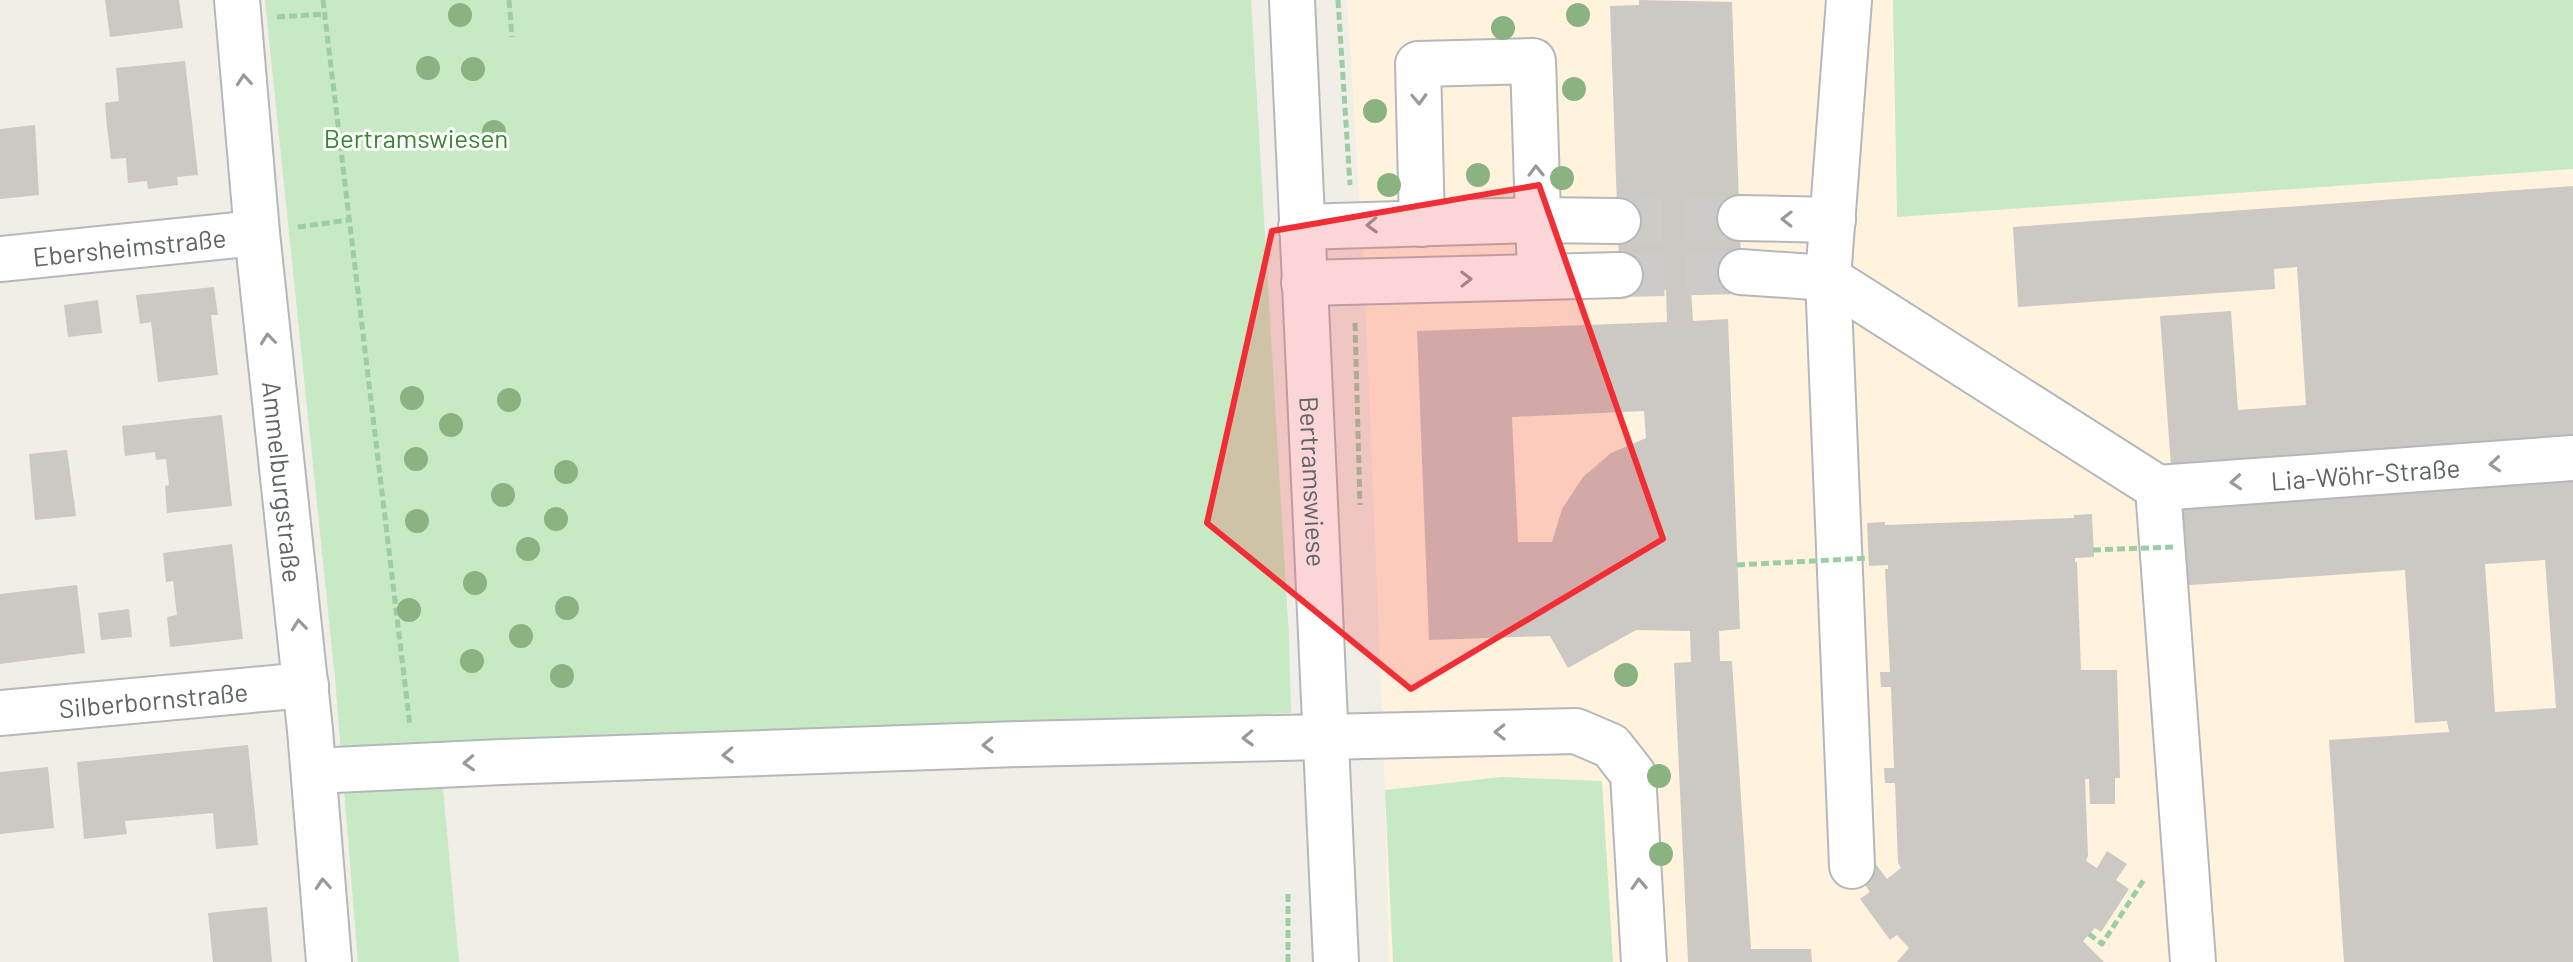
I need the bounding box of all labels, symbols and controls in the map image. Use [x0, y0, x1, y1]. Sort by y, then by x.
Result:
one-way arrow [236, 73, 253, 86]
one-way arrow [1410, 93, 1427, 106]
park label: Bertramswiesen [324, 122, 508, 153]
one-way arrow [1528, 164, 1545, 177]
one-way arrow [1780, 210, 1793, 228]
one-way arrow [1365, 217, 1378, 234]
street label: Ebersheimstraße [31, 221, 228, 271]
one-way arrow [1460, 270, 1473, 287]
one-way arrow [260, 332, 277, 345]
street label: Ammelburgstraße [257, 379, 310, 584]
street label: Bertramswiese [1295, 395, 1333, 568]
street label: Lia-Wöhr-Straße [2270, 451, 2461, 495]
one-way arrow [2488, 455, 2501, 472]
one-way arrow [2229, 473, 2242, 490]
one-way arrow [291, 618, 308, 631]
street label: Silberbornstraße [57, 675, 249, 723]
one-way arrow [1493, 724, 1506, 741]
one-way arrow [1241, 729, 1254, 746]
one-way arrow [981, 737, 994, 754]
one-way arrow [721, 747, 734, 764]
one-way arrow [462, 754, 475, 771]
one-way arrow [315, 877, 332, 890]
one-way arrow [1631, 877, 1648, 890]

